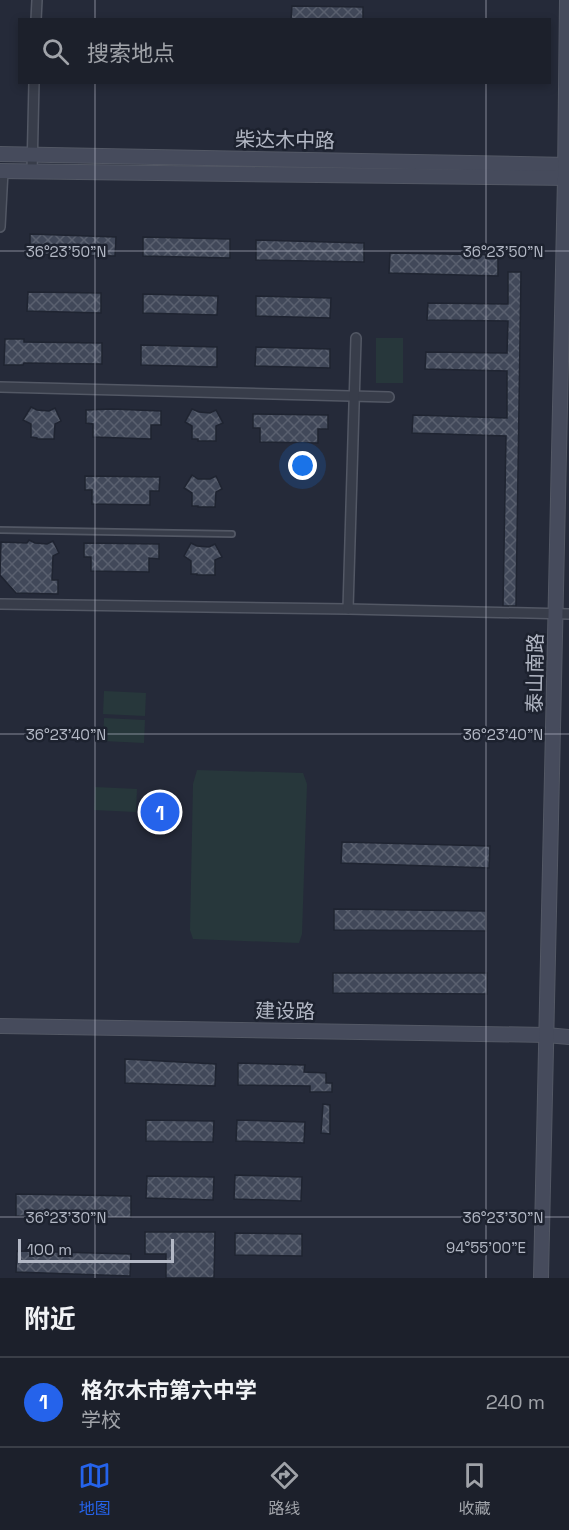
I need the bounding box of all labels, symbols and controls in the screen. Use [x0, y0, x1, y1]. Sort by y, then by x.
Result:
search box [18, 18, 551, 84]
icon: search [39, 35, 72, 68]
text: 搜索地点 [87, 39, 175, 67]
street label: 柴达木中路 [235, 126, 335, 154]
text: 36°23'50"N [26, 242, 106, 261]
text: 36°23'50"N [463, 242, 543, 261]
your location [288, 451, 317, 480]
street label: 泰山南路 [521, 633, 549, 713]
text: 36°23'40"N [26, 725, 106, 744]
text: 36°23'40"N [463, 725, 543, 744]
pin: 1 [140, 790, 180, 834]
street label: 建设路 [255, 997, 315, 1025]
text: 36°23'30"N [26, 1208, 106, 1227]
text: 36°23'30"N [463, 1208, 543, 1227]
scale bar [18, 1236, 174, 1264]
text: 94°55'00"E [446, 1238, 526, 1257]
text: 100 m [27, 1239, 72, 1260]
text: 附近 [24, 1302, 76, 1336]
text: 格尔木市第六中学 [81, 1376, 257, 1404]
text: 1 [39, 1389, 48, 1415]
text: 240 m [486, 1389, 545, 1415]
text: 学校 [81, 1407, 121, 1433]
tab: 地图 [78, 1459, 111, 1519]
tab: 路线 [268, 1459, 301, 1519]
tab: 收藏 [458, 1459, 491, 1519]

